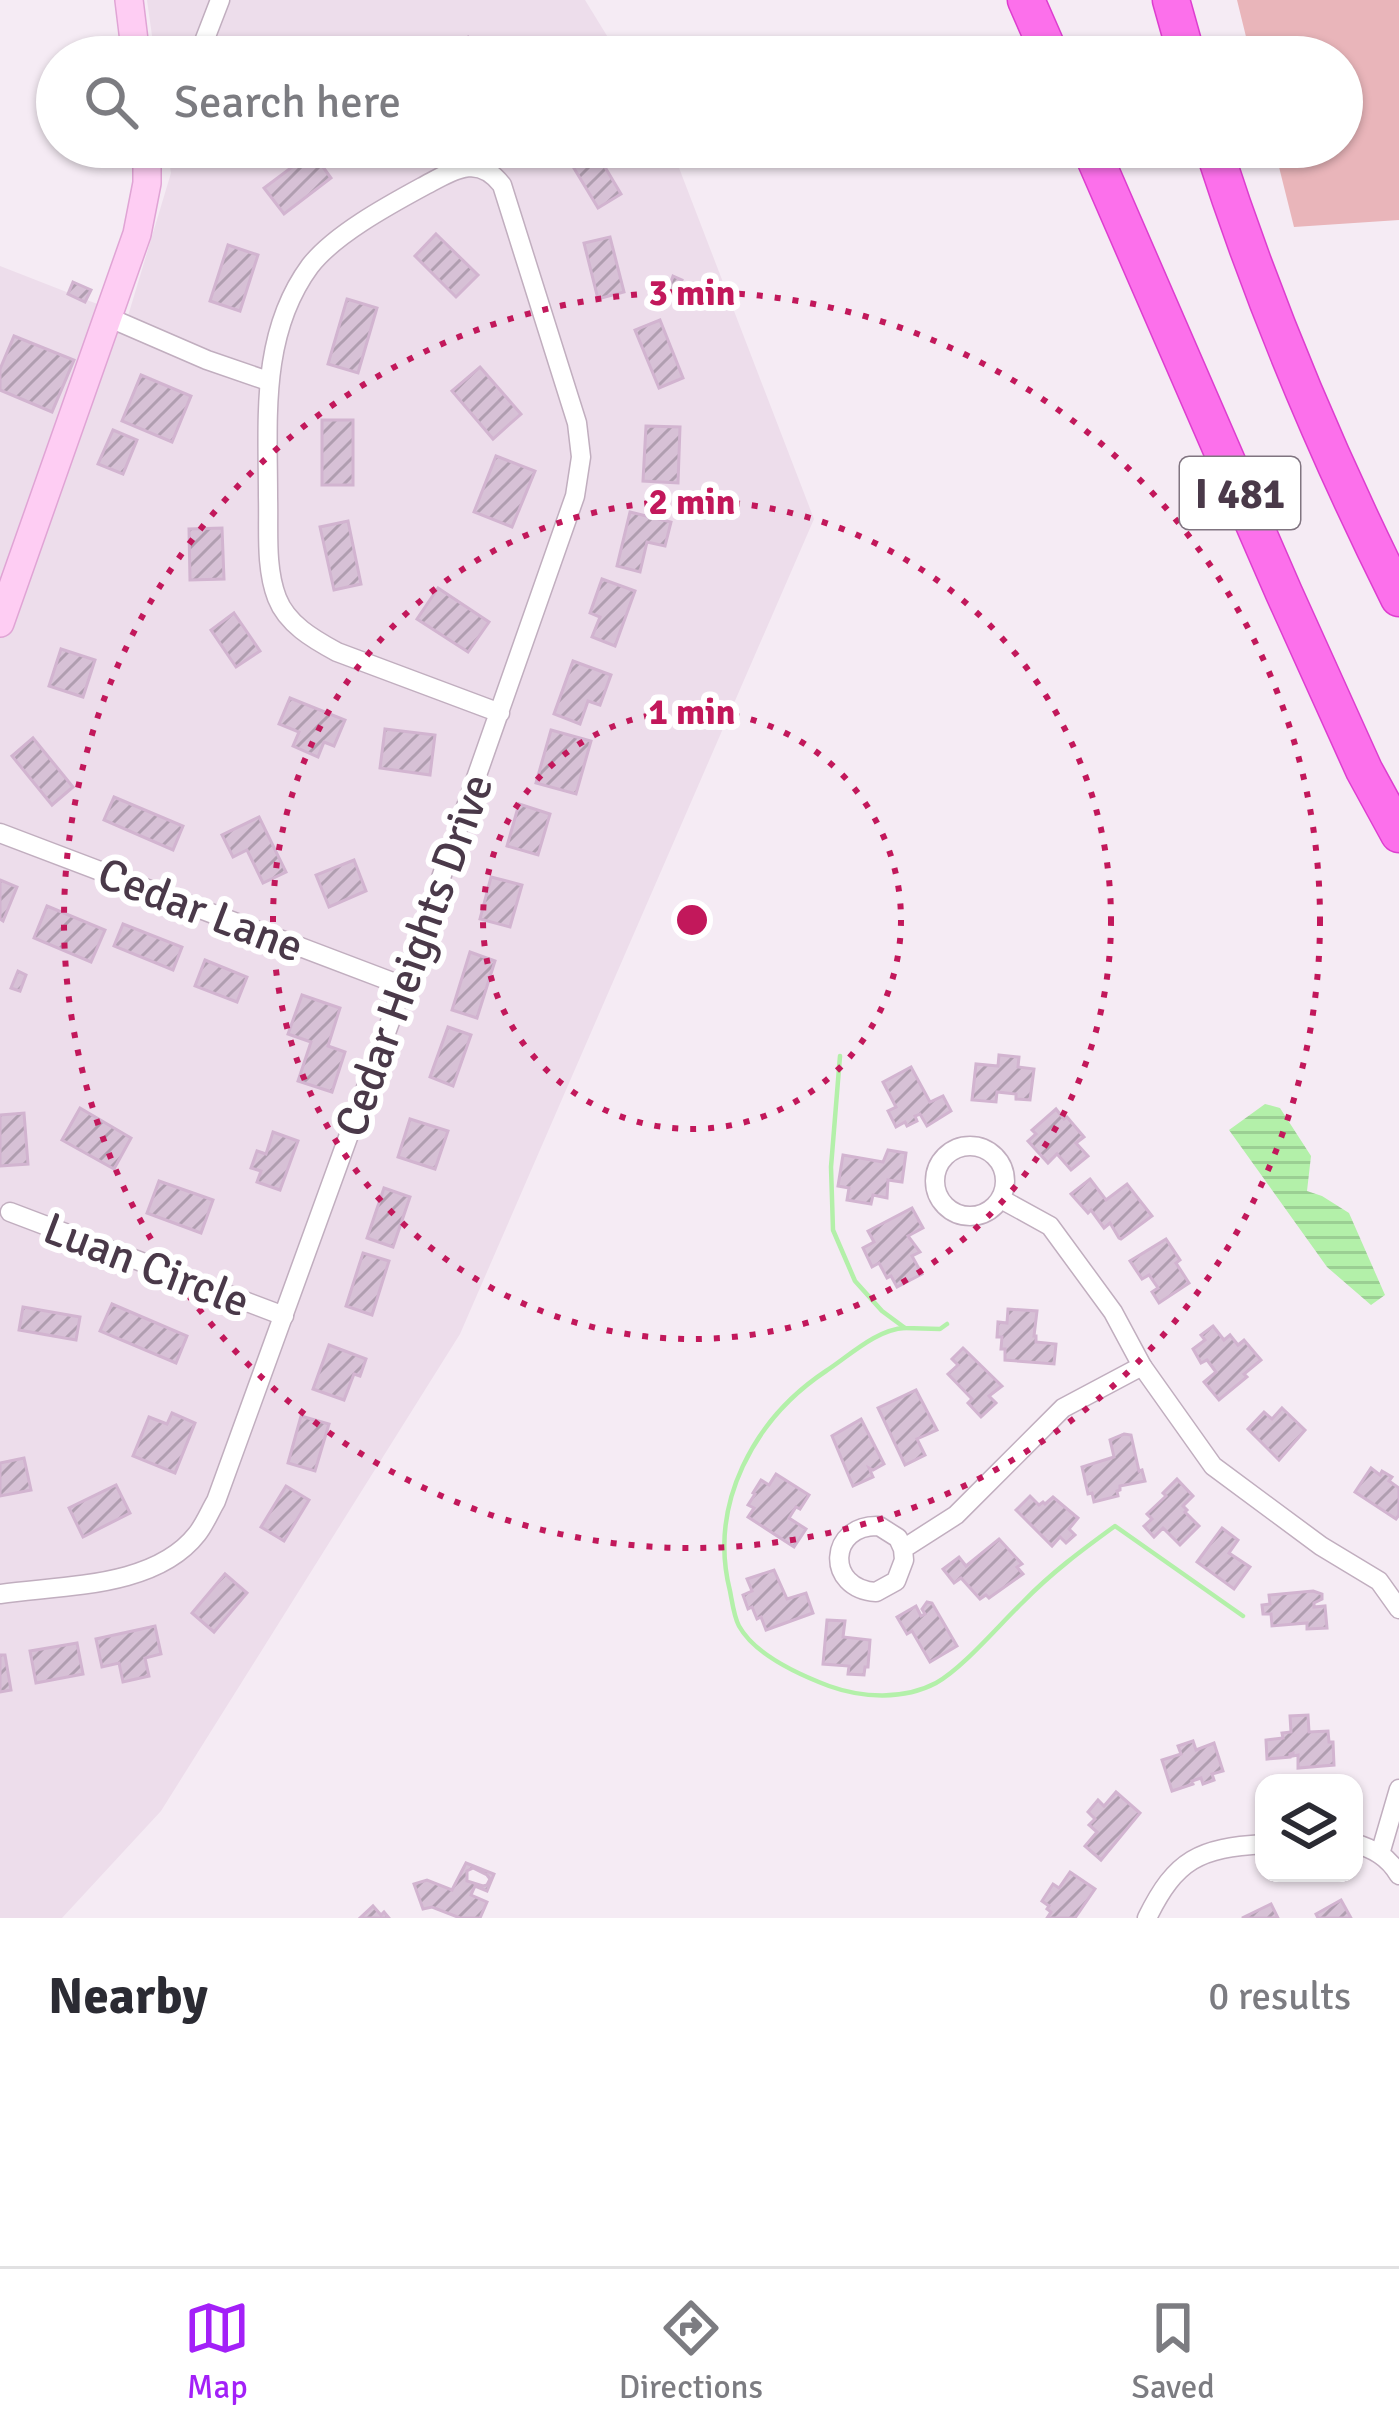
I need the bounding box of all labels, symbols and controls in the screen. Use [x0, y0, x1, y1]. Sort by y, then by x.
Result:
search box [36, 36, 1363, 168]
icon: search [78, 69, 144, 135]
text: Search here [174, 75, 401, 130]
text: 3 min [649, 271, 735, 316]
road number: I 481 [1180, 457, 1300, 529]
text: 2 min [649, 480, 735, 525]
text: 1 min [649, 690, 735, 735]
street label: Cedar Heights Drive [323, 767, 506, 1144]
street label: Cedar Lane [90, 846, 311, 975]
centre of rings [671, 899, 713, 941]
street label: Luan Circle [36, 1201, 257, 1330]
map controls [1255, 1774, 1363, 1882]
button: layers [1255, 1774, 1363, 1882]
text: Nearby [48, 1965, 208, 2028]
text: 0 results [1208, 1972, 1351, 2020]
tab: Map [184, 2295, 250, 2408]
tab: Directions [619, 2295, 763, 2408]
tab: Saved [1132, 2295, 1215, 2408]

